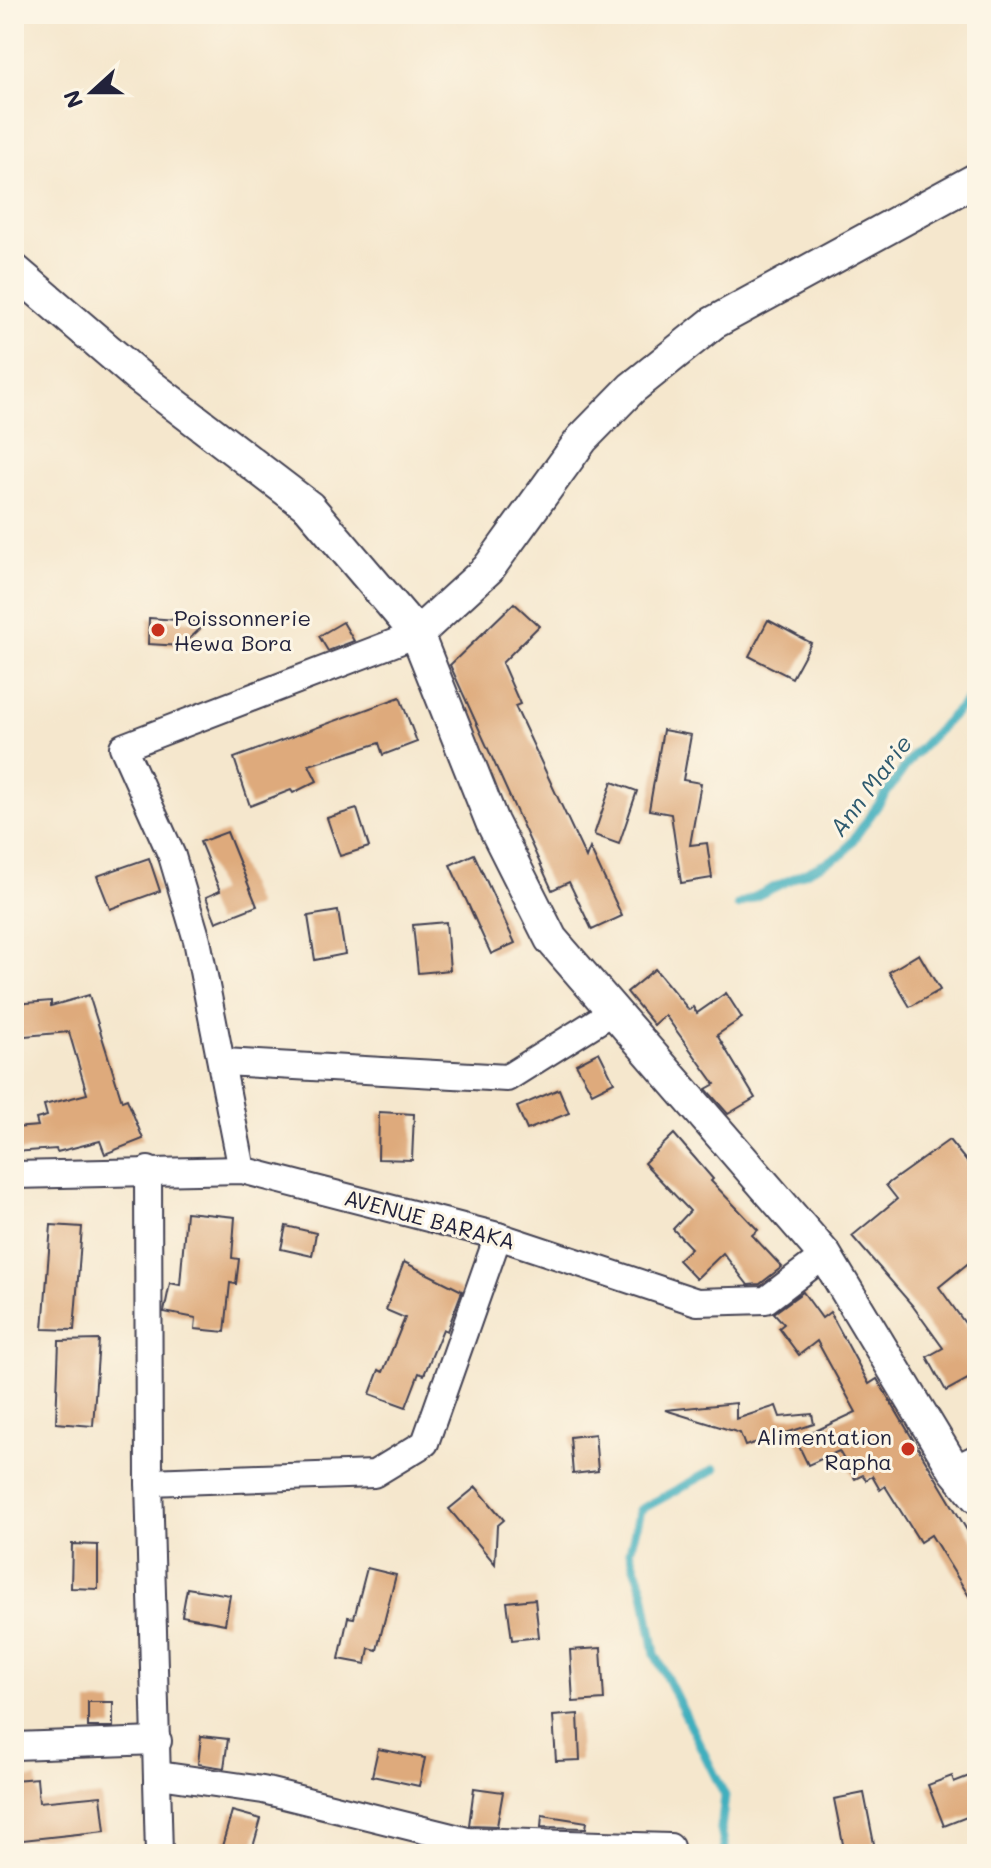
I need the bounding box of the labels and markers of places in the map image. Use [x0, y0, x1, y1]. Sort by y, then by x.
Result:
place label: Poissonnerie Hewa Bora [174, 603, 311, 657]
marker: Poissonnerie Hewa Bora [149, 621, 167, 639]
place label: Alimentation Rapha [756, 1422, 892, 1476]
marker: Alimentation Rapha [899, 1440, 917, 1458]

